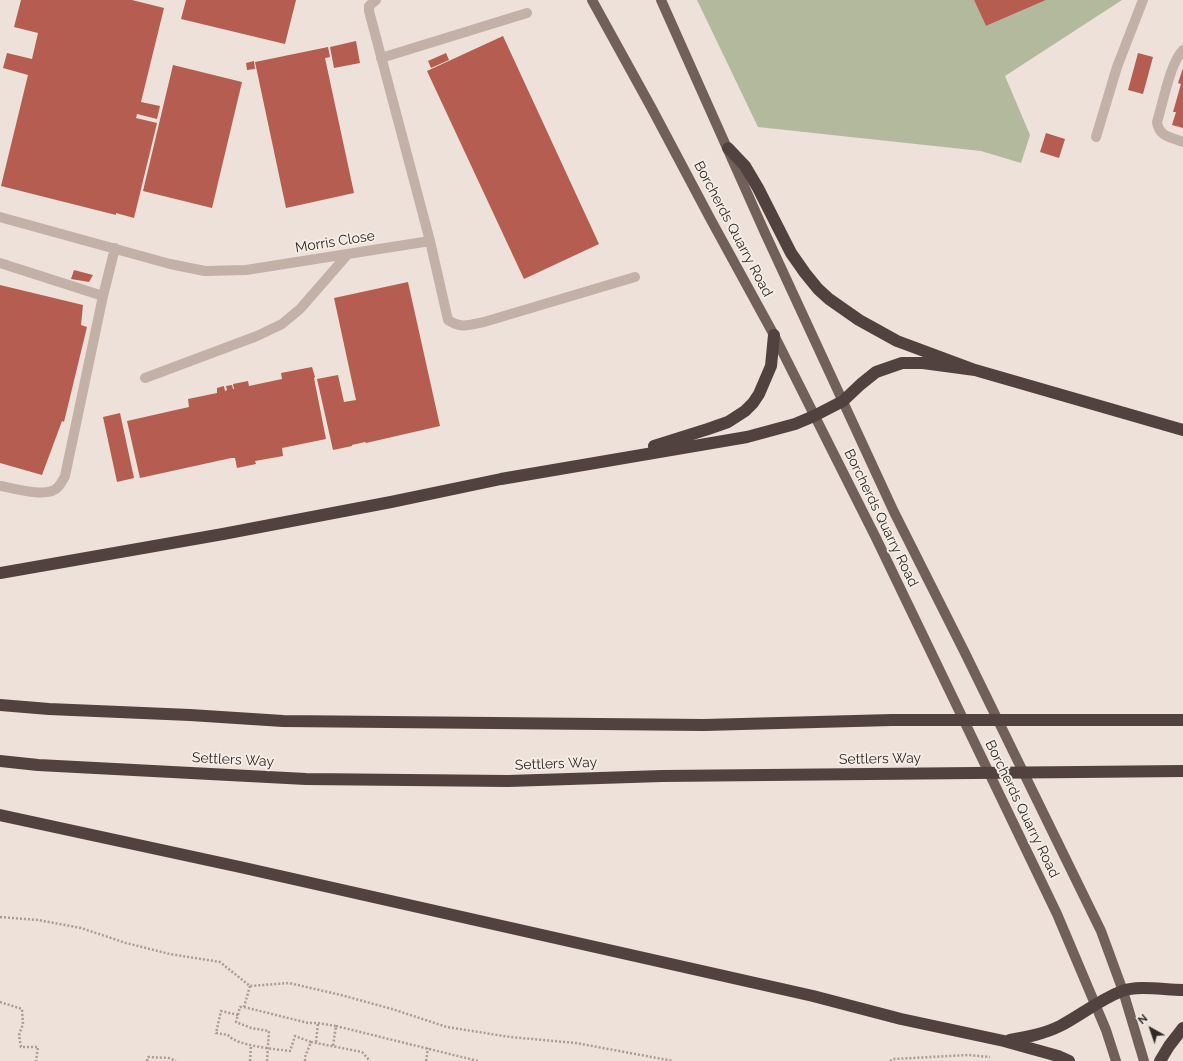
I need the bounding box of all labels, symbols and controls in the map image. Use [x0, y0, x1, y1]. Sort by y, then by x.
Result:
street label: Borcherds Quarry Road [690, 158, 776, 300]
street label: Morris Close [294, 227, 376, 257]
street label: Borcherds Quarry Road [840, 446, 922, 590]
street label: Borcherds Quarry Road [981, 737, 1063, 881]
street label: Settlers Way [192, 749, 274, 771]
street label: Settlers Way [839, 750, 921, 768]
street label: Settlers Way [515, 754, 597, 774]
north arrow [1131, 1009, 1171, 1049]
text: N [1136, 1012, 1150, 1027]

